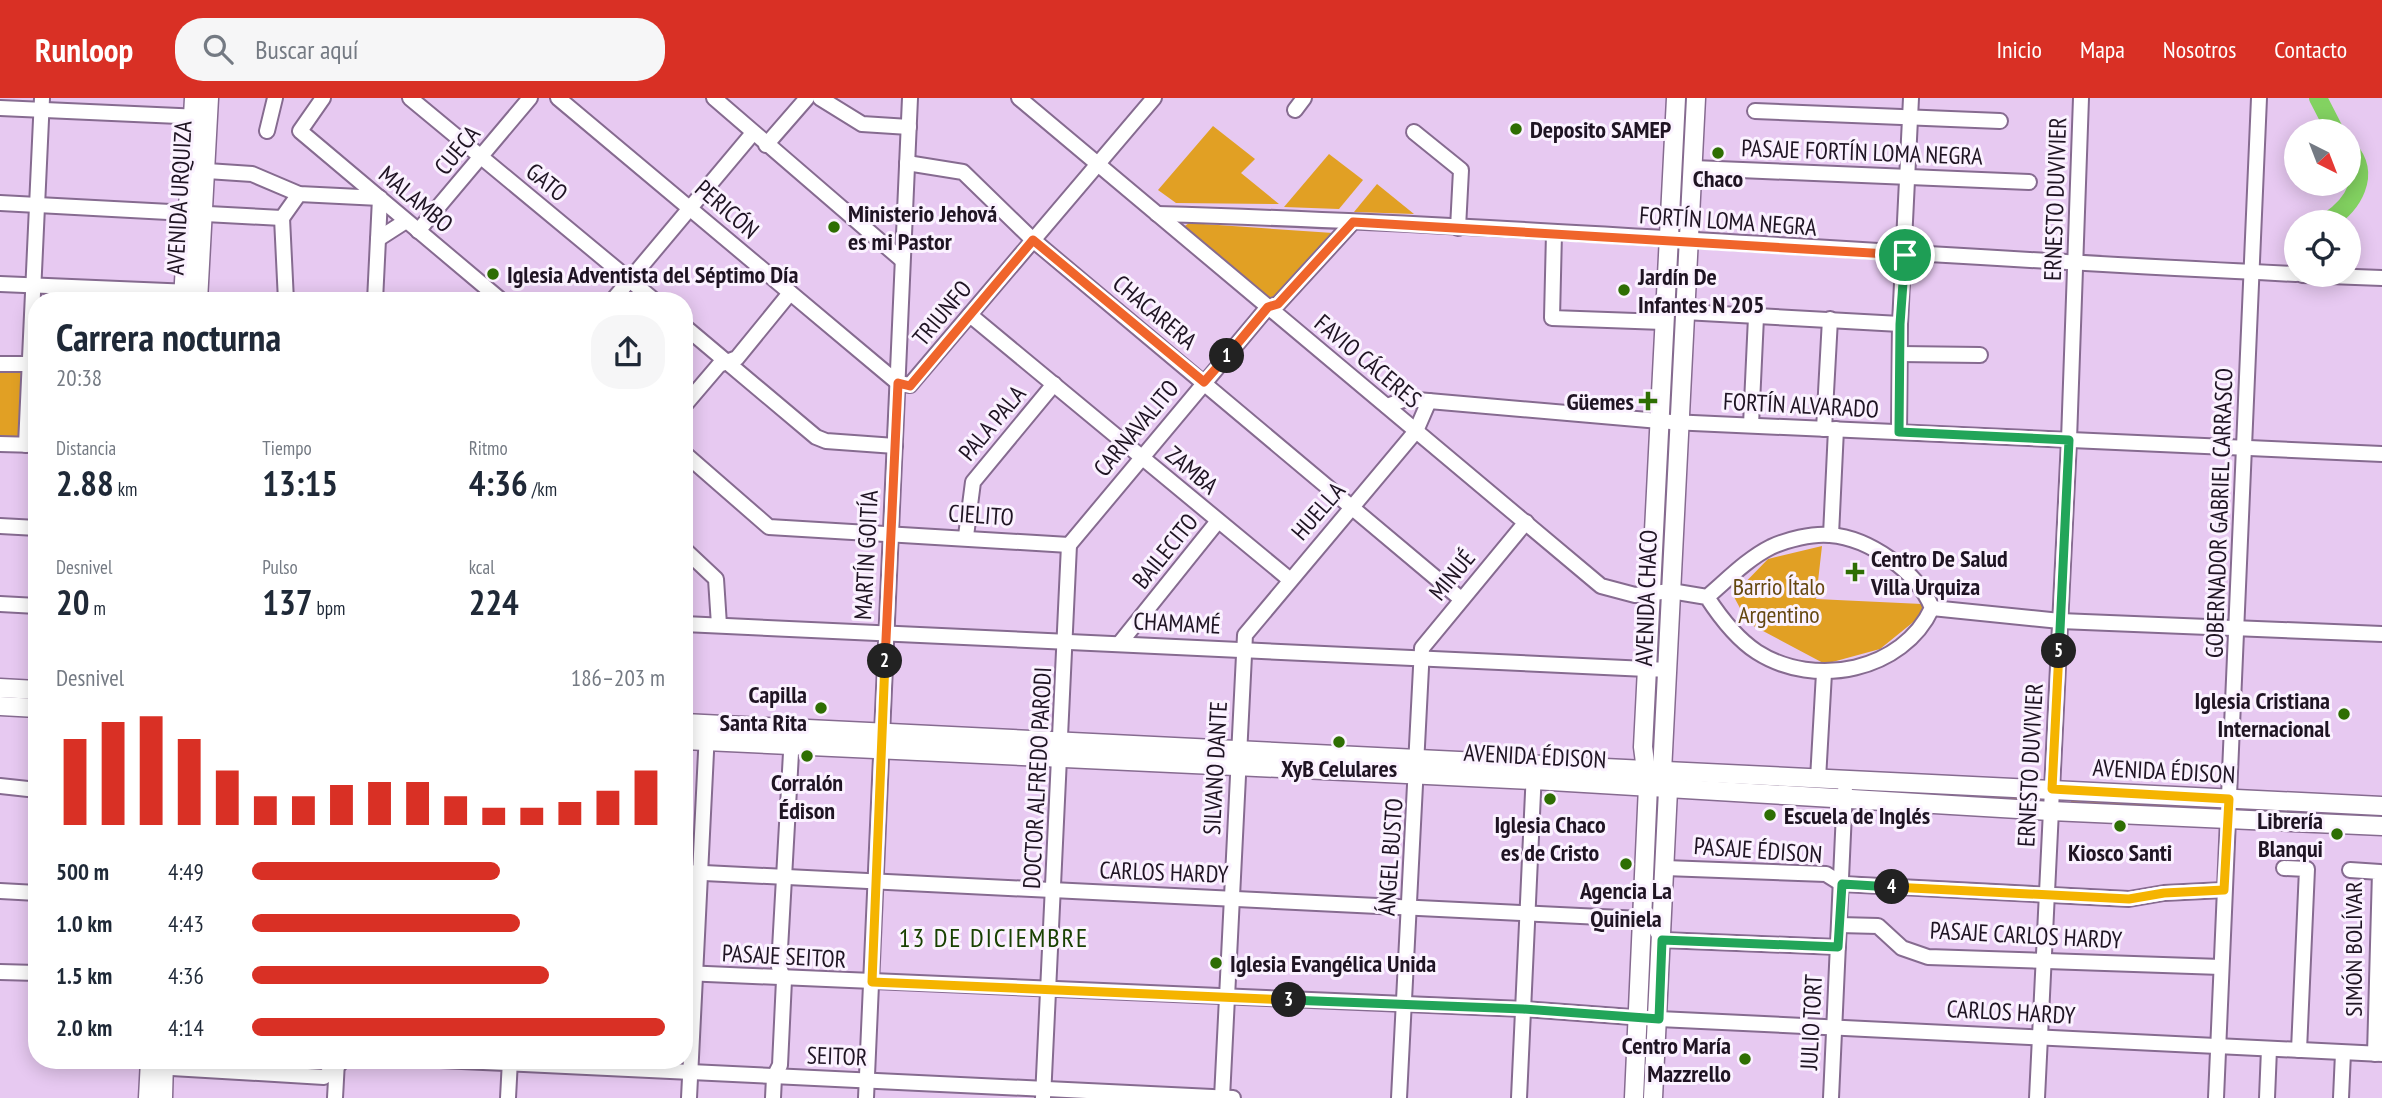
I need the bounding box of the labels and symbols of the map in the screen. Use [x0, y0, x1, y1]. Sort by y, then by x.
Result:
place label: Deposito SAMEP [1530, 114, 1672, 145]
street label: ERNESTO DUVIVIER [2037, 117, 2073, 281]
street label: CUECA [427, 118, 487, 181]
north arrow [2284, 119, 2361, 196]
street label: AVENIDA URQUIZA [159, 120, 199, 276]
marker: Deposito SAMEP [1508, 121, 1524, 137]
street label: PASAJE FORTÍN LOMA NEGRA [1741, 132, 1984, 172]
marker: Chaco [1710, 145, 1726, 161]
street label: GATO [520, 156, 574, 208]
street label: MALAMBO [372, 159, 460, 239]
place label: Chaco [1693, 163, 1744, 194]
street label: PERICÓN [689, 173, 765, 245]
place label: Ministerio Jehová es mi Pastor [848, 198, 997, 257]
street label: FORTÍN LOMA NEGRA [1638, 199, 1818, 243]
marker: Ministerio Jehová es mi Pastor [826, 219, 842, 235]
pin [1875, 225, 1935, 285]
place label: Iglesia Adventista del Séptimo Día [507, 259, 798, 290]
place label: Jardín De Infantes N 205 [1637, 261, 1764, 320]
marker: Iglesia Adventista del Séptimo Día [485, 266, 501, 282]
street label: CHACARERA [1107, 268, 1204, 357]
street label: TRIUNFO [906, 274, 978, 352]
marker: Jardín De Infantes N 205 [1616, 282, 1632, 298]
street label: FAVIO CÁCERES [1308, 307, 1428, 415]
pin: 1 [1210, 338, 1244, 374]
street label: GOBERNADOR GABRIEL CARRASCO [2198, 367, 2240, 659]
street label: CARNAVALITO [1087, 373, 1185, 483]
street label: PALA PALA [952, 378, 1033, 467]
street label: FORTÍN ALVARADO [1722, 385, 1880, 425]
place label: Güemes [1566, 386, 1634, 417]
marker: Güemes [1640, 393, 1656, 409]
street label: ZAMBA [1159, 439, 1225, 501]
street label: HUELLA [1284, 475, 1352, 546]
street label: MARTÍN GOITÍA [847, 489, 885, 621]
street label: CIELITO [947, 497, 1015, 533]
street label: BAILECITO [1125, 507, 1205, 595]
street label: AVENIDA CHACO [1628, 529, 1664, 667]
street label: MINUÉ [1422, 543, 1482, 607]
place label: Centro De Salud Villa Urquiza [1870, 543, 2008, 602]
marker: Centro De Salud Villa Urquiza [1845, 562, 1865, 582]
park label: Barrio Ítalo Argentino [1733, 571, 1825, 630]
street label: CHAMAMÉ [1133, 605, 1221, 641]
pin: 5 [2042, 634, 2076, 668]
pin: 2 [868, 644, 903, 678]
street label: DOCTOR ALFREDO PARODI [1016, 666, 1058, 890]
place label: Capilla Santa Rita [720, 679, 807, 738]
street label: ERNESTO DUVIVIER [2010, 682, 2050, 848]
place label: Iglesia Cristiana Internacional [2195, 685, 2330, 744]
marker: Capilla Santa Rita [813, 700, 829, 716]
street label: SILVANO DANTE [1196, 700, 1234, 836]
marker: Iglesia Cristiana Internacional [2336, 706, 2352, 722]
marker: XyB Celulares [1331, 734, 1347, 750]
street label: AVENIDA ÉDISON [1463, 737, 1607, 775]
marker: Corralón Édison [799, 748, 815, 764]
street label: AVENIDA ÉDISON [2092, 752, 2236, 790]
place label: XyB Celulares [1281, 753, 1397, 784]
place label: Corralón Édison [771, 767, 843, 826]
marker: Iglesia Chaco es de Cristo [1542, 791, 1558, 807]
street label: ÁNGEL BUSTO [1370, 797, 1410, 917]
place label: Escuela de Inglés [1784, 800, 1930, 831]
place label: Librería Blanqui [2257, 805, 2323, 864]
marker: Escuela de Inglés [1762, 807, 1778, 823]
place label: Iglesia Chaco es de Cristo [1494, 809, 1606, 868]
marker: Kiosco Santi [2112, 818, 2128, 834]
marker: Librería Blanqui [2329, 826, 2345, 842]
street label: PASAJE ÉDISON [1693, 830, 1823, 870]
place label: Kiosco Santi [2068, 837, 2172, 868]
street label: CARLOS HARDY [1099, 854, 1229, 890]
marker: Agencia La Quiniela [1618, 856, 1634, 872]
pin: 4 [1874, 870, 1910, 904]
place label: Agencia La Quiniela [1579, 875, 1672, 934]
street label: SIMÓN BOLÍVAR [2338, 881, 2369, 1017]
street label: PASAJE CARLOS HARDY [1929, 914, 2123, 956]
district label: 13 DE DICIEMBRE [899, 921, 1089, 954]
street label: PASAJE SEITOR [721, 937, 847, 975]
place label: Iglesia Evangélica Unida [1230, 948, 1436, 979]
marker: Iglesia Evangélica Unida [1208, 955, 1224, 971]
street label: JULIO TORT [1793, 973, 1829, 1072]
pin: 3 [1272, 982, 1306, 1018]
street label: CARLOS HARDY [1946, 993, 2076, 1031]
place label: Centro María Mazzrello [1622, 1030, 1731, 1089]
street label: SEITOR [806, 1039, 868, 1073]
marker: Centro María Mazzrello [1737, 1051, 1753, 1067]

